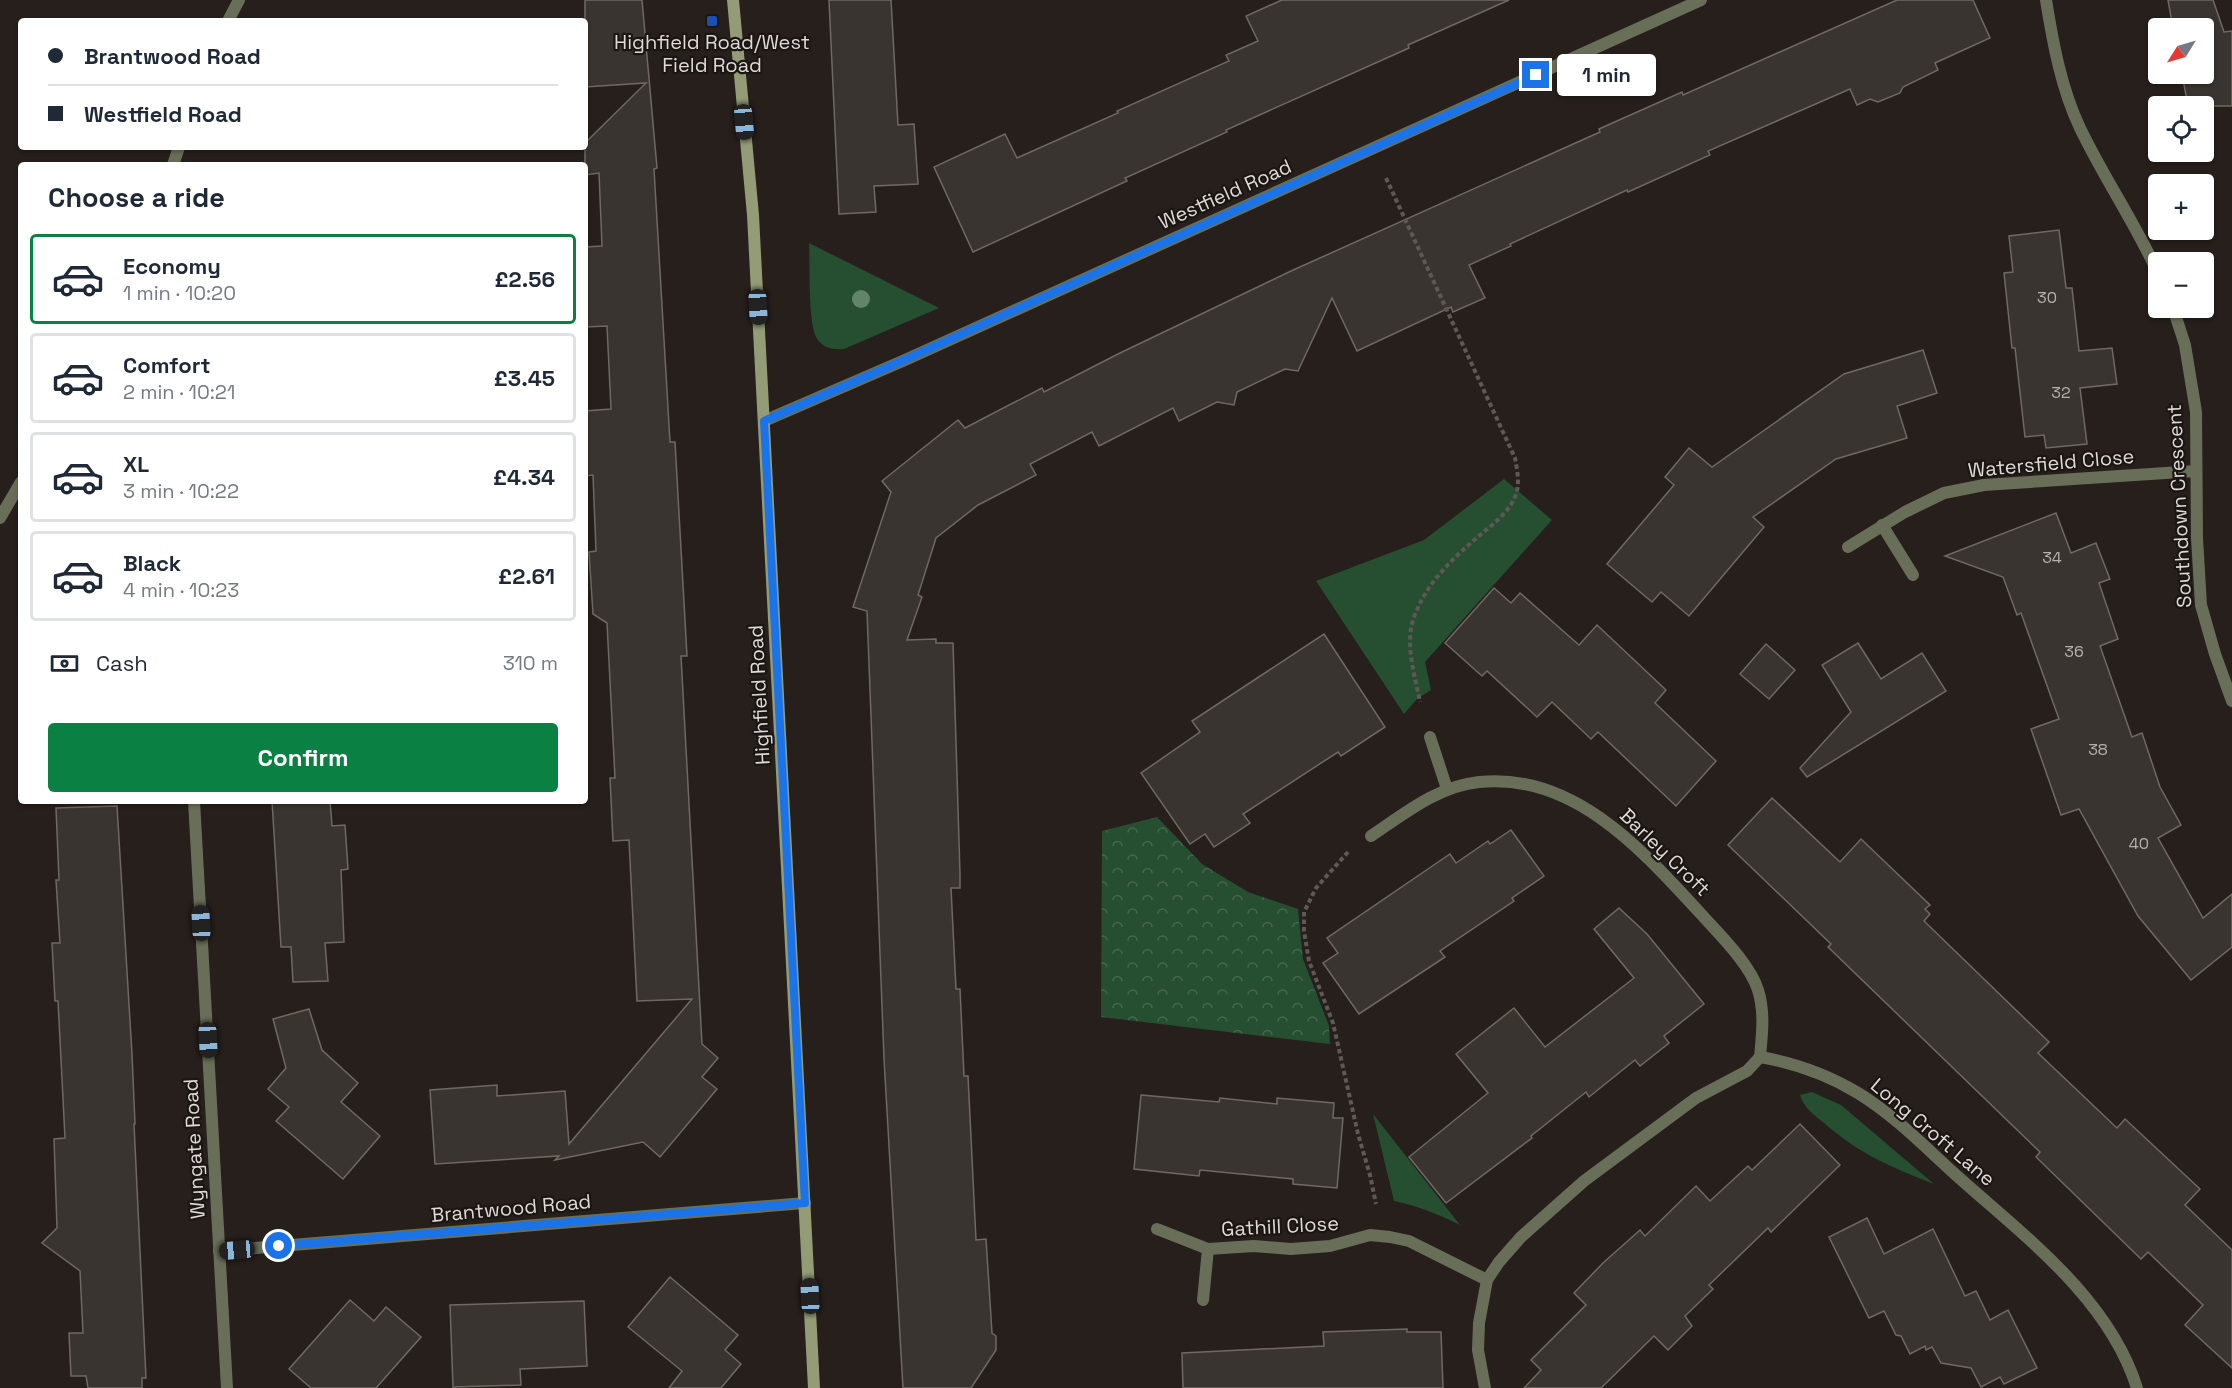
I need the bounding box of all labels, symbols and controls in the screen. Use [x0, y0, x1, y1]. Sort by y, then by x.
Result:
marker: Highfield Road/West Field Road [705, 14, 719, 28]
north arrow [2148, 18, 2214, 84]
map controls [2148, 18, 2214, 318]
place label: Highfield Road/West Field Road [614, 29, 810, 78]
text: Brantwood Road [84, 42, 261, 70]
callout: 1 min [1557, 54, 1656, 96]
route end [1522, 61, 1549, 88]
text: 1 min [1582, 62, 1631, 88]
button: locate [2148, 96, 2214, 162]
text: Westfield Road [84, 100, 242, 128]
car [733, 103, 755, 141]
street label: Westfield Road [1154, 153, 1296, 235]
button: + [2148, 174, 2214, 240]
text: Choose a ride [48, 180, 225, 215]
icon: car [51, 252, 105, 306]
text: Economy [123, 252, 221, 280]
button: − [2148, 252, 2214, 318]
text: £2.56 [495, 265, 555, 293]
text: 1 min · 10:20 [123, 280, 236, 306]
house number: 30 [2037, 287, 2057, 308]
car [748, 289, 768, 325]
icon: car [51, 351, 105, 405]
text: Comfort [123, 351, 211, 379]
text: £3.45 [494, 364, 555, 392]
text: 2 min · 10:21 [123, 379, 235, 405]
house number: 32 [2051, 382, 2071, 403]
street label: Southdown Crescent [2161, 403, 2197, 609]
street label: Watersfield Close [1967, 443, 2135, 483]
icon: car [51, 450, 105, 504]
text: XL [123, 450, 149, 478]
text: £4.34 [493, 463, 555, 491]
text: 3 min · 10:22 [123, 478, 239, 504]
house number: 34 [2042, 547, 2062, 568]
icon: car [51, 549, 105, 603]
text: Black [123, 549, 181, 577]
text: £2.61 [498, 562, 555, 590]
text: 4 min · 10:23 [123, 577, 239, 603]
street label: Highfield Road [742, 624, 776, 766]
house number: 36 [2064, 641, 2084, 662]
icon: cash [48, 647, 81, 680]
text: Cash [96, 649, 148, 677]
text: 310 m [503, 650, 558, 676]
button: Confirm [48, 723, 558, 792]
house number: 38 [2088, 739, 2108, 760]
street label: Barley Croft [1614, 802, 1716, 902]
house number: 40 [2129, 833, 2149, 854]
car [191, 905, 211, 941]
car [198, 1022, 218, 1058]
street label: Long Croft Lane [1865, 1072, 2001, 1192]
street label: Wyngate Road [177, 1078, 211, 1220]
street label: Brantwood Road [430, 1188, 592, 1228]
street label: Gathill Close [1220, 1210, 1340, 1242]
route start [265, 1232, 292, 1259]
car [218, 1239, 256, 1261]
car [800, 1278, 820, 1314]

